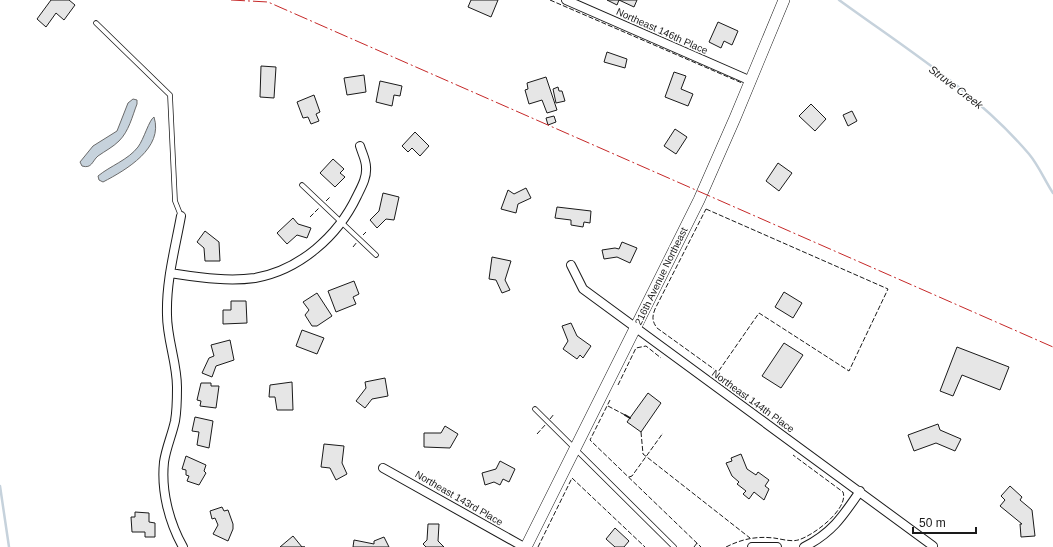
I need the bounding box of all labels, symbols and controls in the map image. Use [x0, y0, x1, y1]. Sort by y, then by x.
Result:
street label: Northeast 146th Place [615, 6, 710, 56]
water label: Struve Creek [927, 63, 986, 111]
street label: 216th Avenue Northeast [633, 225, 690, 327]
street label: Northeast 144th Place [710, 367, 797, 435]
street label: Northeast 143rd Place [413, 468, 505, 528]
scale bar [913, 509, 976, 535]
text: 50 m [919, 516, 946, 530]

